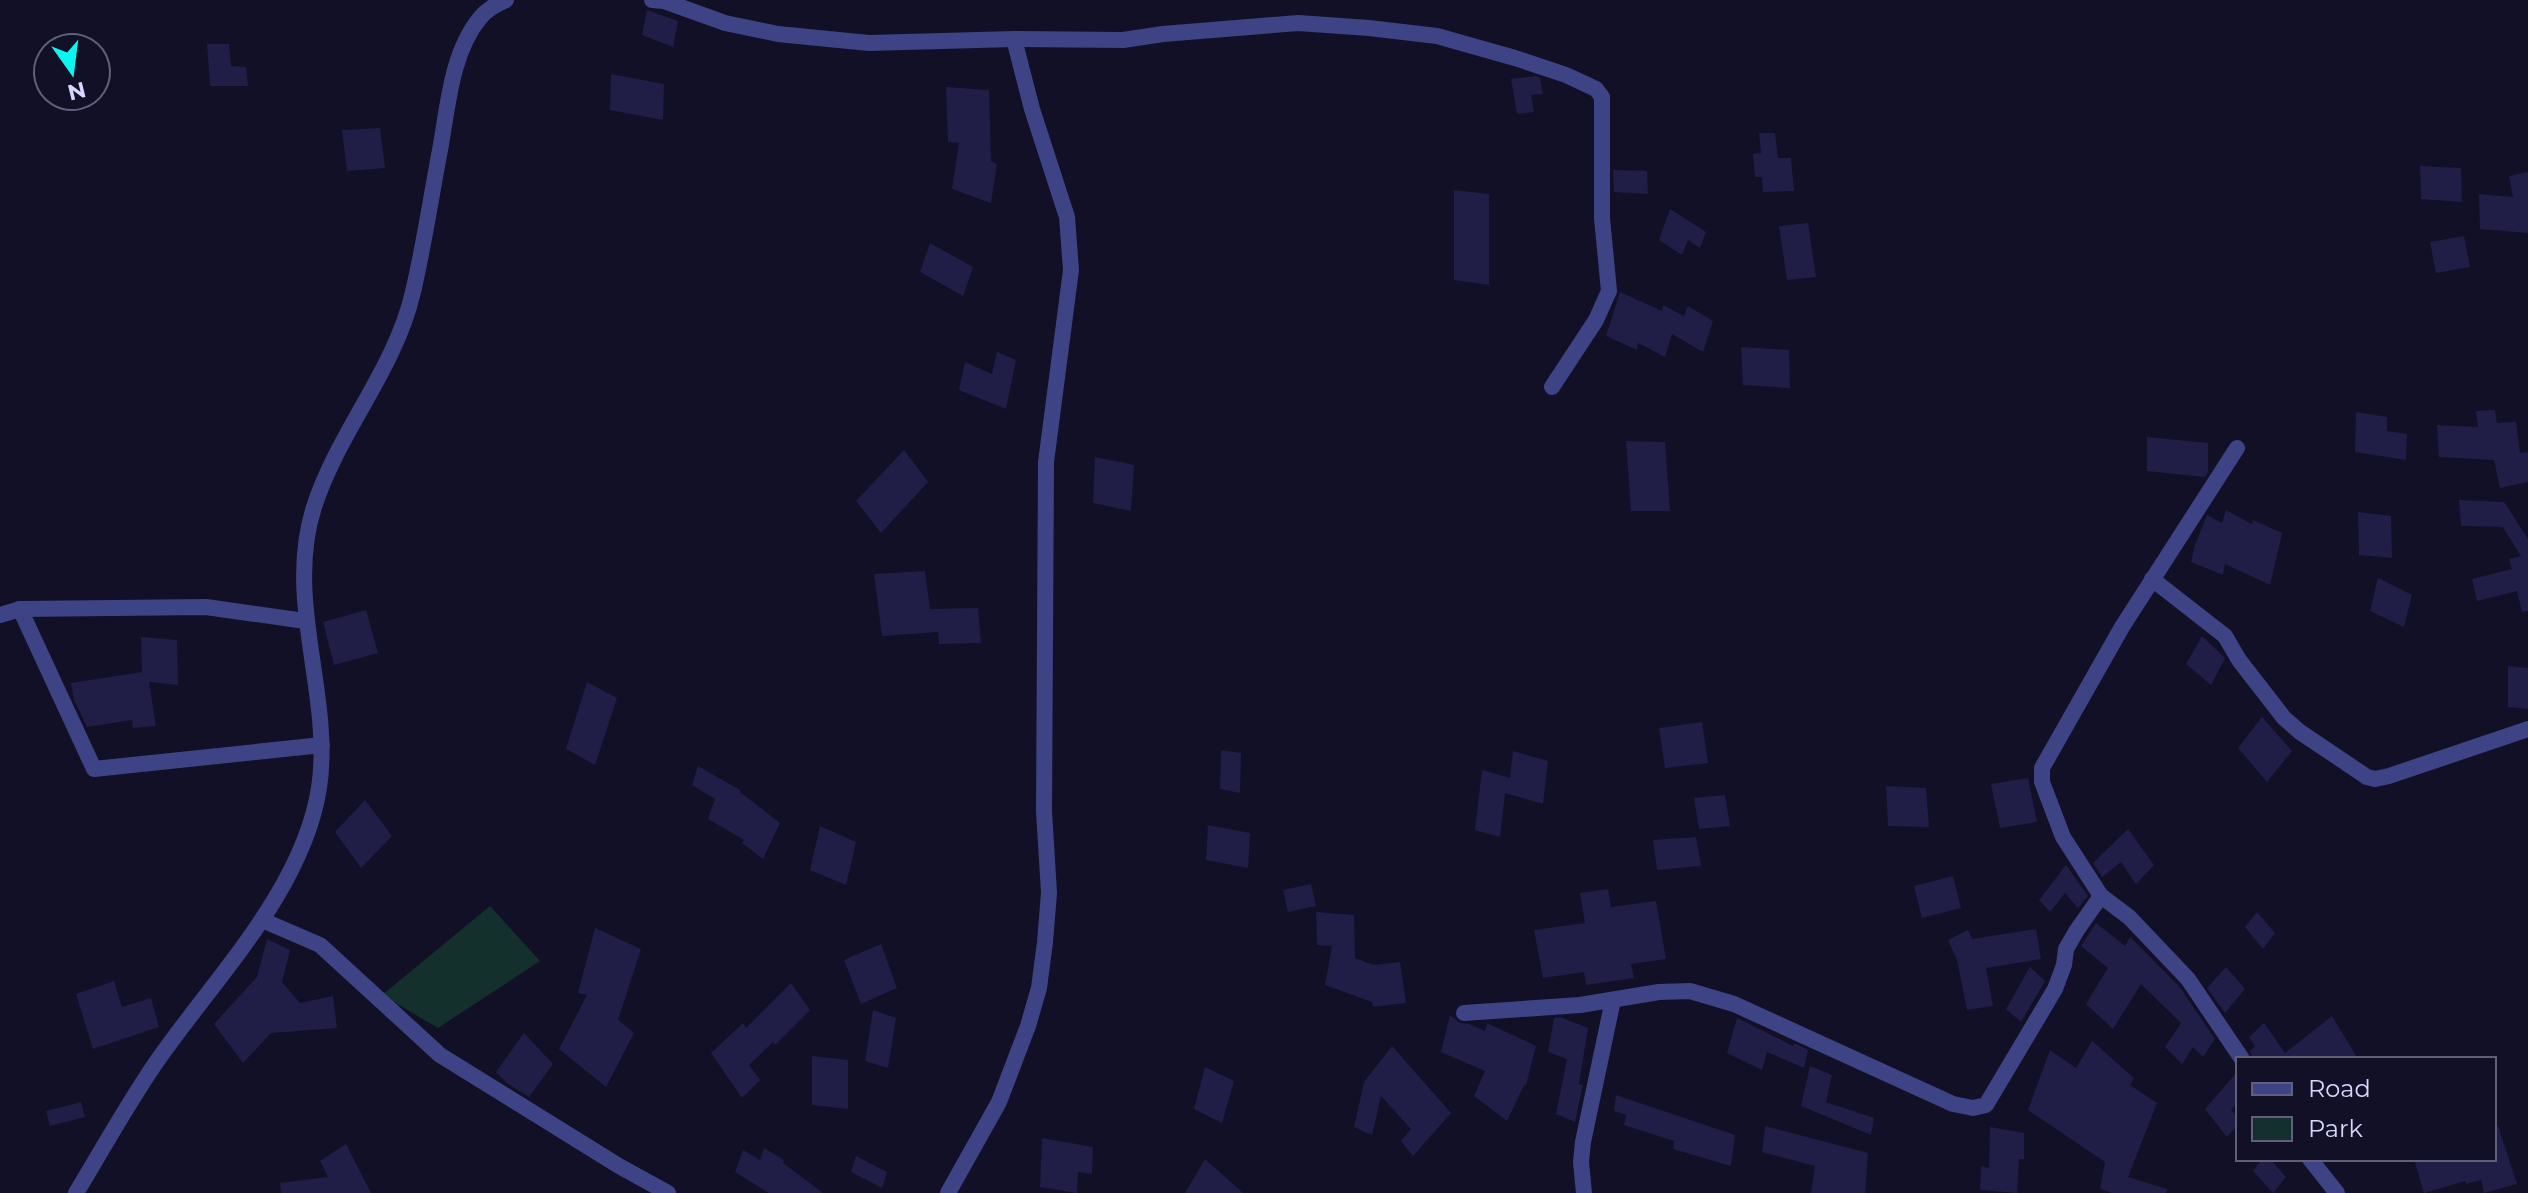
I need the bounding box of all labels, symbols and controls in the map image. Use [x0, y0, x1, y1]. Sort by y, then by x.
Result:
north arrow [32, 32, 112, 112]
text: N [65, 76, 89, 106]
legend [2236, 1057, 2496, 1161]
text: Road [2308, 1074, 2371, 1103]
text: Park [2308, 1114, 2363, 1143]

